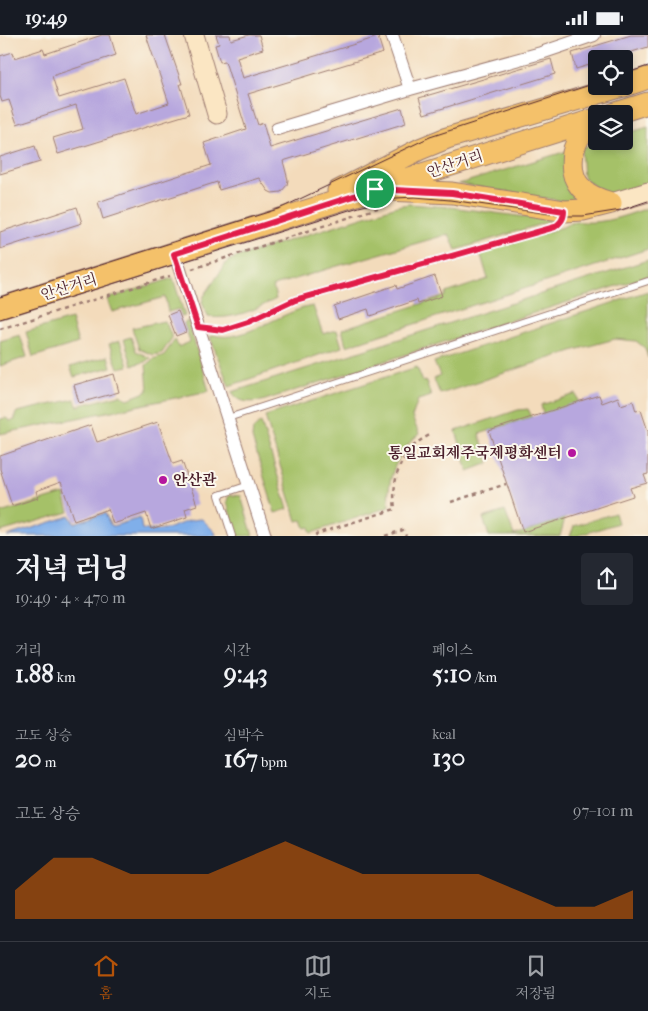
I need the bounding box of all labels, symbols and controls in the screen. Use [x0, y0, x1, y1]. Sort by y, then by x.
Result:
text: 19:49 [25, 7, 68, 29]
map controls [588, 50, 633, 150]
button: locate [588, 50, 633, 95]
button: layers [588, 105, 633, 150]
street label: 안산거리 [425, 146, 485, 182]
pin [354, 168, 396, 210]
icon: arrive [361, 175, 389, 203]
street label: 안산거리 [39, 270, 99, 304]
place label: 통일교회제주국제평화센터 [388, 444, 562, 462]
marker: 통일교회제주국제평화센터 [566, 447, 578, 459]
place label: 안산관 [173, 471, 217, 489]
marker: 안산관 [157, 474, 169, 486]
text: 저녁 러닝 [15, 552, 129, 585]
button: share [581, 553, 633, 605]
text: 19:49 · 4 × 470 m [15, 588, 126, 607]
text: 거리 [15, 642, 42, 659]
text: 시간 [224, 642, 251, 659]
text: 페이스 [432, 642, 473, 659]
text: 1.88 [15, 659, 54, 688]
text: 9:43 [224, 659, 268, 688]
text: 5:10 [432, 659, 472, 688]
text: km [54, 669, 76, 686]
text: /km [472, 669, 497, 686]
text: kcal [432, 726, 456, 743]
text: 고도 상승 [15, 727, 72, 744]
text: 심박수 [224, 727, 264, 744]
text: 130 [432, 743, 465, 772]
text: 20 [15, 744, 42, 773]
text: 167 [224, 744, 258, 773]
text: m [42, 754, 56, 771]
text: bpm [258, 754, 287, 771]
text: 97–101 m [573, 801, 633, 820]
text: 고도 상승 [15, 804, 80, 823]
tab: 홈 [92, 952, 120, 1002]
tab: 지도 [304, 952, 332, 1002]
tab: 저장됨 [515, 952, 556, 1002]

